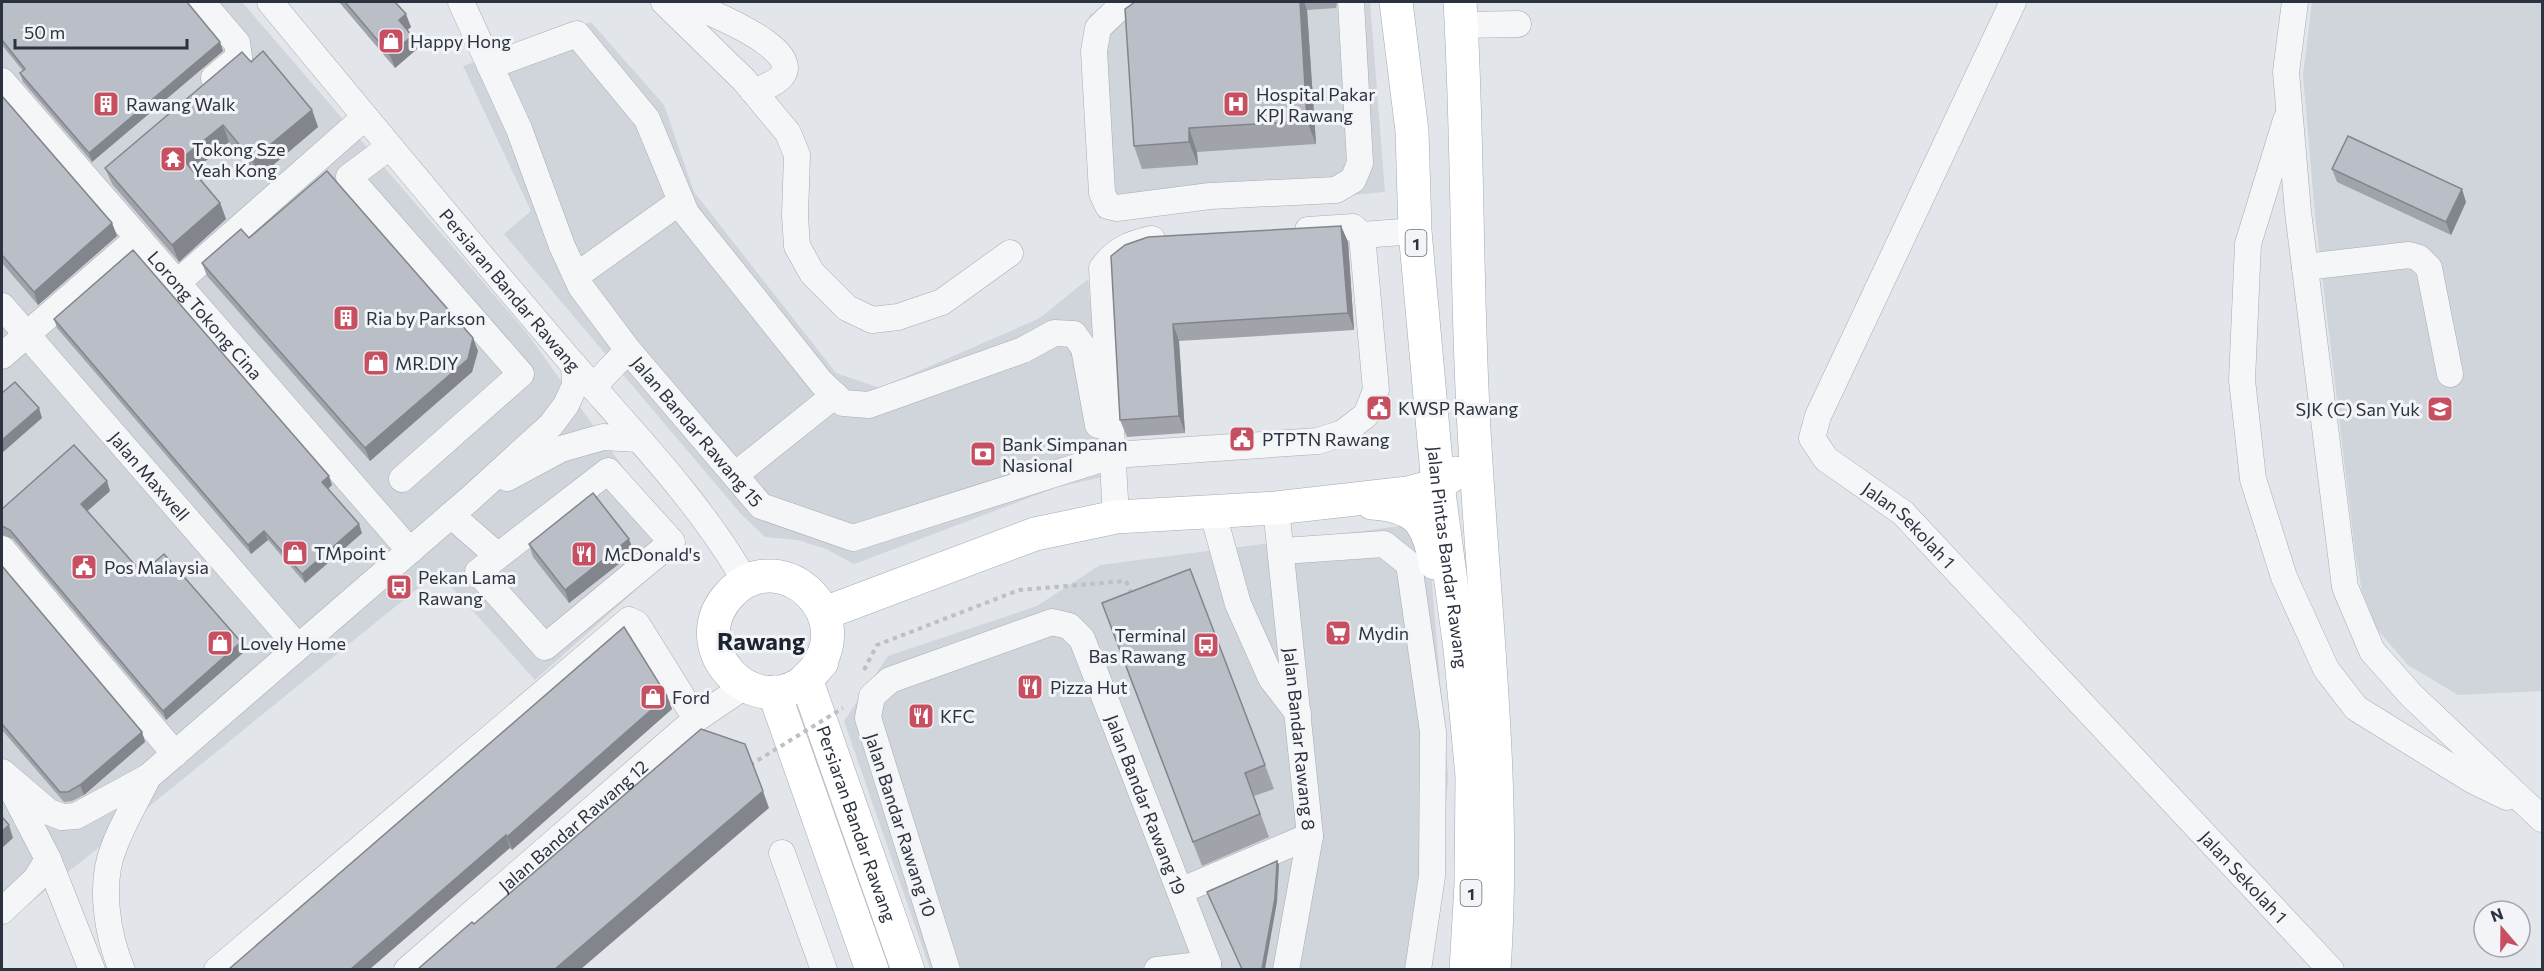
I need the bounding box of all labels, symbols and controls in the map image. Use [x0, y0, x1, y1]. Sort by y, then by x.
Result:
scale bar [15, 12, 188, 50]
text: 50 m [24, 21, 65, 43]
shop icon: Happy Hong [376, 26, 406, 56]
place label: Happy Hong [410, 30, 511, 52]
place label: Hospital Pakar KPJ Rawang [1256, 83, 1375, 126]
building icon: Rawang Walk [91, 89, 121, 119]
hospital icon: Hospital Pakar KPJ Rawang [1221, 89, 1251, 119]
place label: Rawang Walk [126, 93, 236, 115]
place label: Tokong Sze Yeah Kong [192, 138, 286, 181]
temple icon: Tokong Sze Yeah Kong [158, 144, 188, 174]
street label: Persiaran Bandar Rawang [435, 204, 585, 376]
road number: 1 [1406, 230, 1426, 256]
street label: Lorong Tokong Cina [143, 246, 267, 384]
building icon: Ria by Parkson [331, 303, 361, 333]
place label: Ria by Parkson [366, 307, 486, 329]
shop icon: MR.DIY [361, 348, 391, 378]
place label: MR.DIY [395, 352, 459, 374]
street label: Jalan Bandar Rawang 15 [627, 352, 768, 511]
public building icon: KWSP Rawang [1364, 393, 1394, 423]
school or university icon: SJK (C) San Yuk [2425, 394, 2455, 424]
place label: KWSP Rawang [1398, 397, 1519, 419]
place label: SJK (C) San Yuk [2296, 398, 2420, 420]
public building icon: PTPTN Rawang [1227, 424, 1257, 454]
street label: Jalan Maxwell [105, 427, 194, 525]
place label: PTPTN Rawang [1262, 428, 1390, 450]
place label: Bank Simpanan Nasional [1002, 433, 1128, 476]
bank icon: Bank Simpanan Nasional [968, 439, 998, 469]
street label: Jalan Pintas Bandar Rawang [1424, 445, 1473, 670]
street label: Jalan Sekolah 1 [1858, 477, 1960, 573]
shop icon: TMpoint [280, 538, 310, 568]
restaurant icon: McDonald's [569, 539, 599, 569]
place label: TMpoint [314, 542, 386, 564]
place label: McDonald's [604, 543, 701, 565]
public building icon: Pos Malaysia [69, 552, 99, 582]
place label: Pos Malaysia [104, 556, 209, 578]
place label: Pekan Lama Rawang [418, 566, 516, 609]
bus stop icon: Pekan Lama Rawang [384, 572, 414, 602]
supermarket icon: Mydin [1323, 618, 1353, 648]
place label: Mydin [1358, 622, 1409, 644]
place label: Terminal Bas Rawang [1088, 624, 1186, 667]
district label: Rawang [717, 626, 805, 655]
shop icon: Lovely Home [205, 628, 235, 658]
bus stop icon: Terminal Bas Rawang [1191, 630, 1221, 660]
place label: Lovely Home [240, 632, 346, 654]
street label: Jalan Bandar Rawang 8 [1280, 646, 1320, 831]
restaurant icon: Pizza Hut [1015, 672, 1045, 702]
place label: Pizza Hut [1050, 676, 1128, 698]
shop icon: Ford [638, 682, 668, 712]
place label: Ford [672, 686, 710, 708]
restaurant icon: KFC [906, 701, 936, 731]
place label: KFC [940, 705, 975, 727]
street label: Jalan Bandar Rawang 19 [1101, 711, 1191, 898]
street label: Persiaran Bandar Rawang [812, 723, 901, 925]
street label: Jalan Bandar Rawang 10 [861, 730, 941, 920]
street label: Jalan Bandar Rawang 12 [494, 755, 652, 896]
street label: Jalan Sekolah 1 [2195, 826, 2292, 927]
road number: 1 [1460, 880, 1482, 906]
north arrow [2472, 899, 2532, 959]
text: N [2488, 903, 2506, 925]

